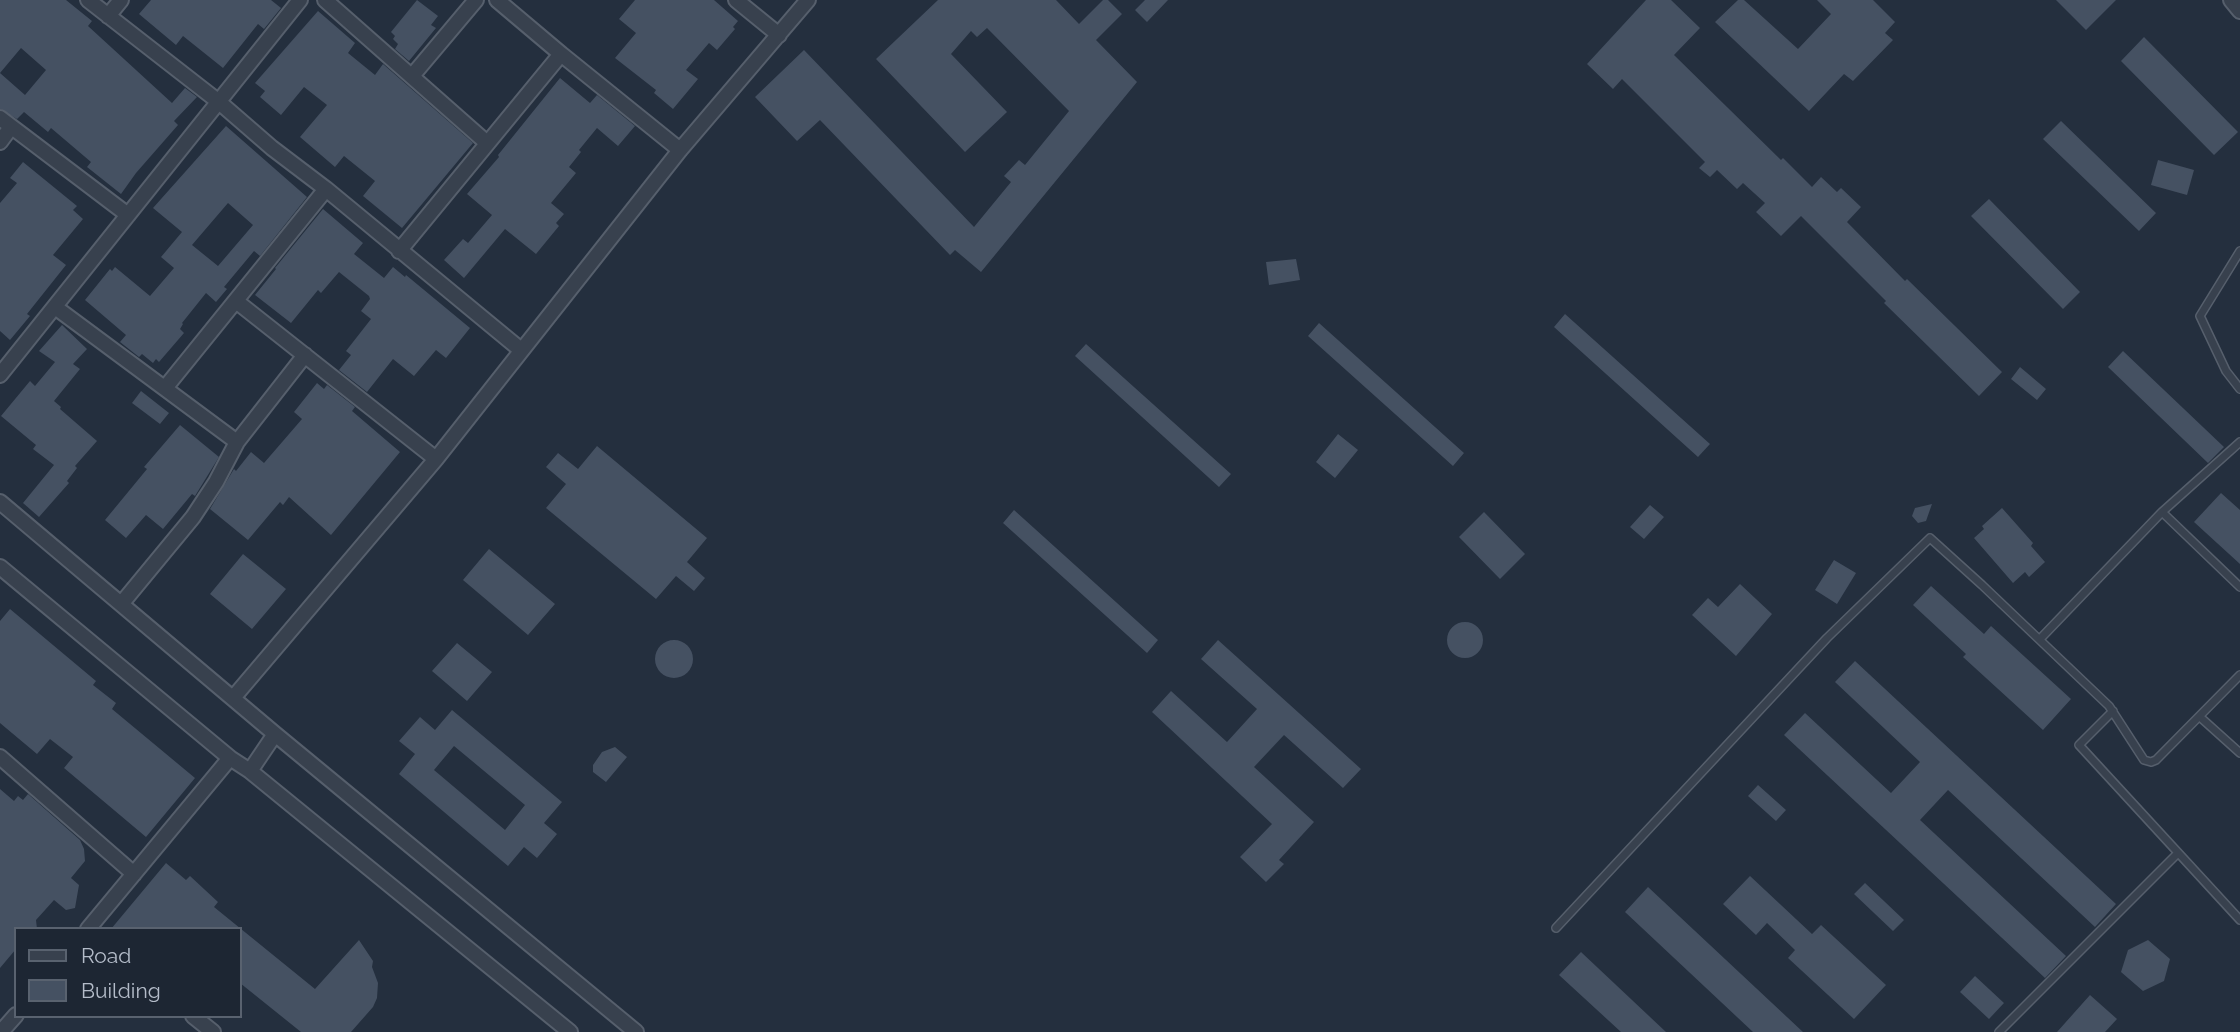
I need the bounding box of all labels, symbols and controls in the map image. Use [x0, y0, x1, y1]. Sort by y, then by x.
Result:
legend [14, 927, 242, 1018]
text: Road [81, 943, 131, 968]
text: Building [81, 978, 161, 1003]

